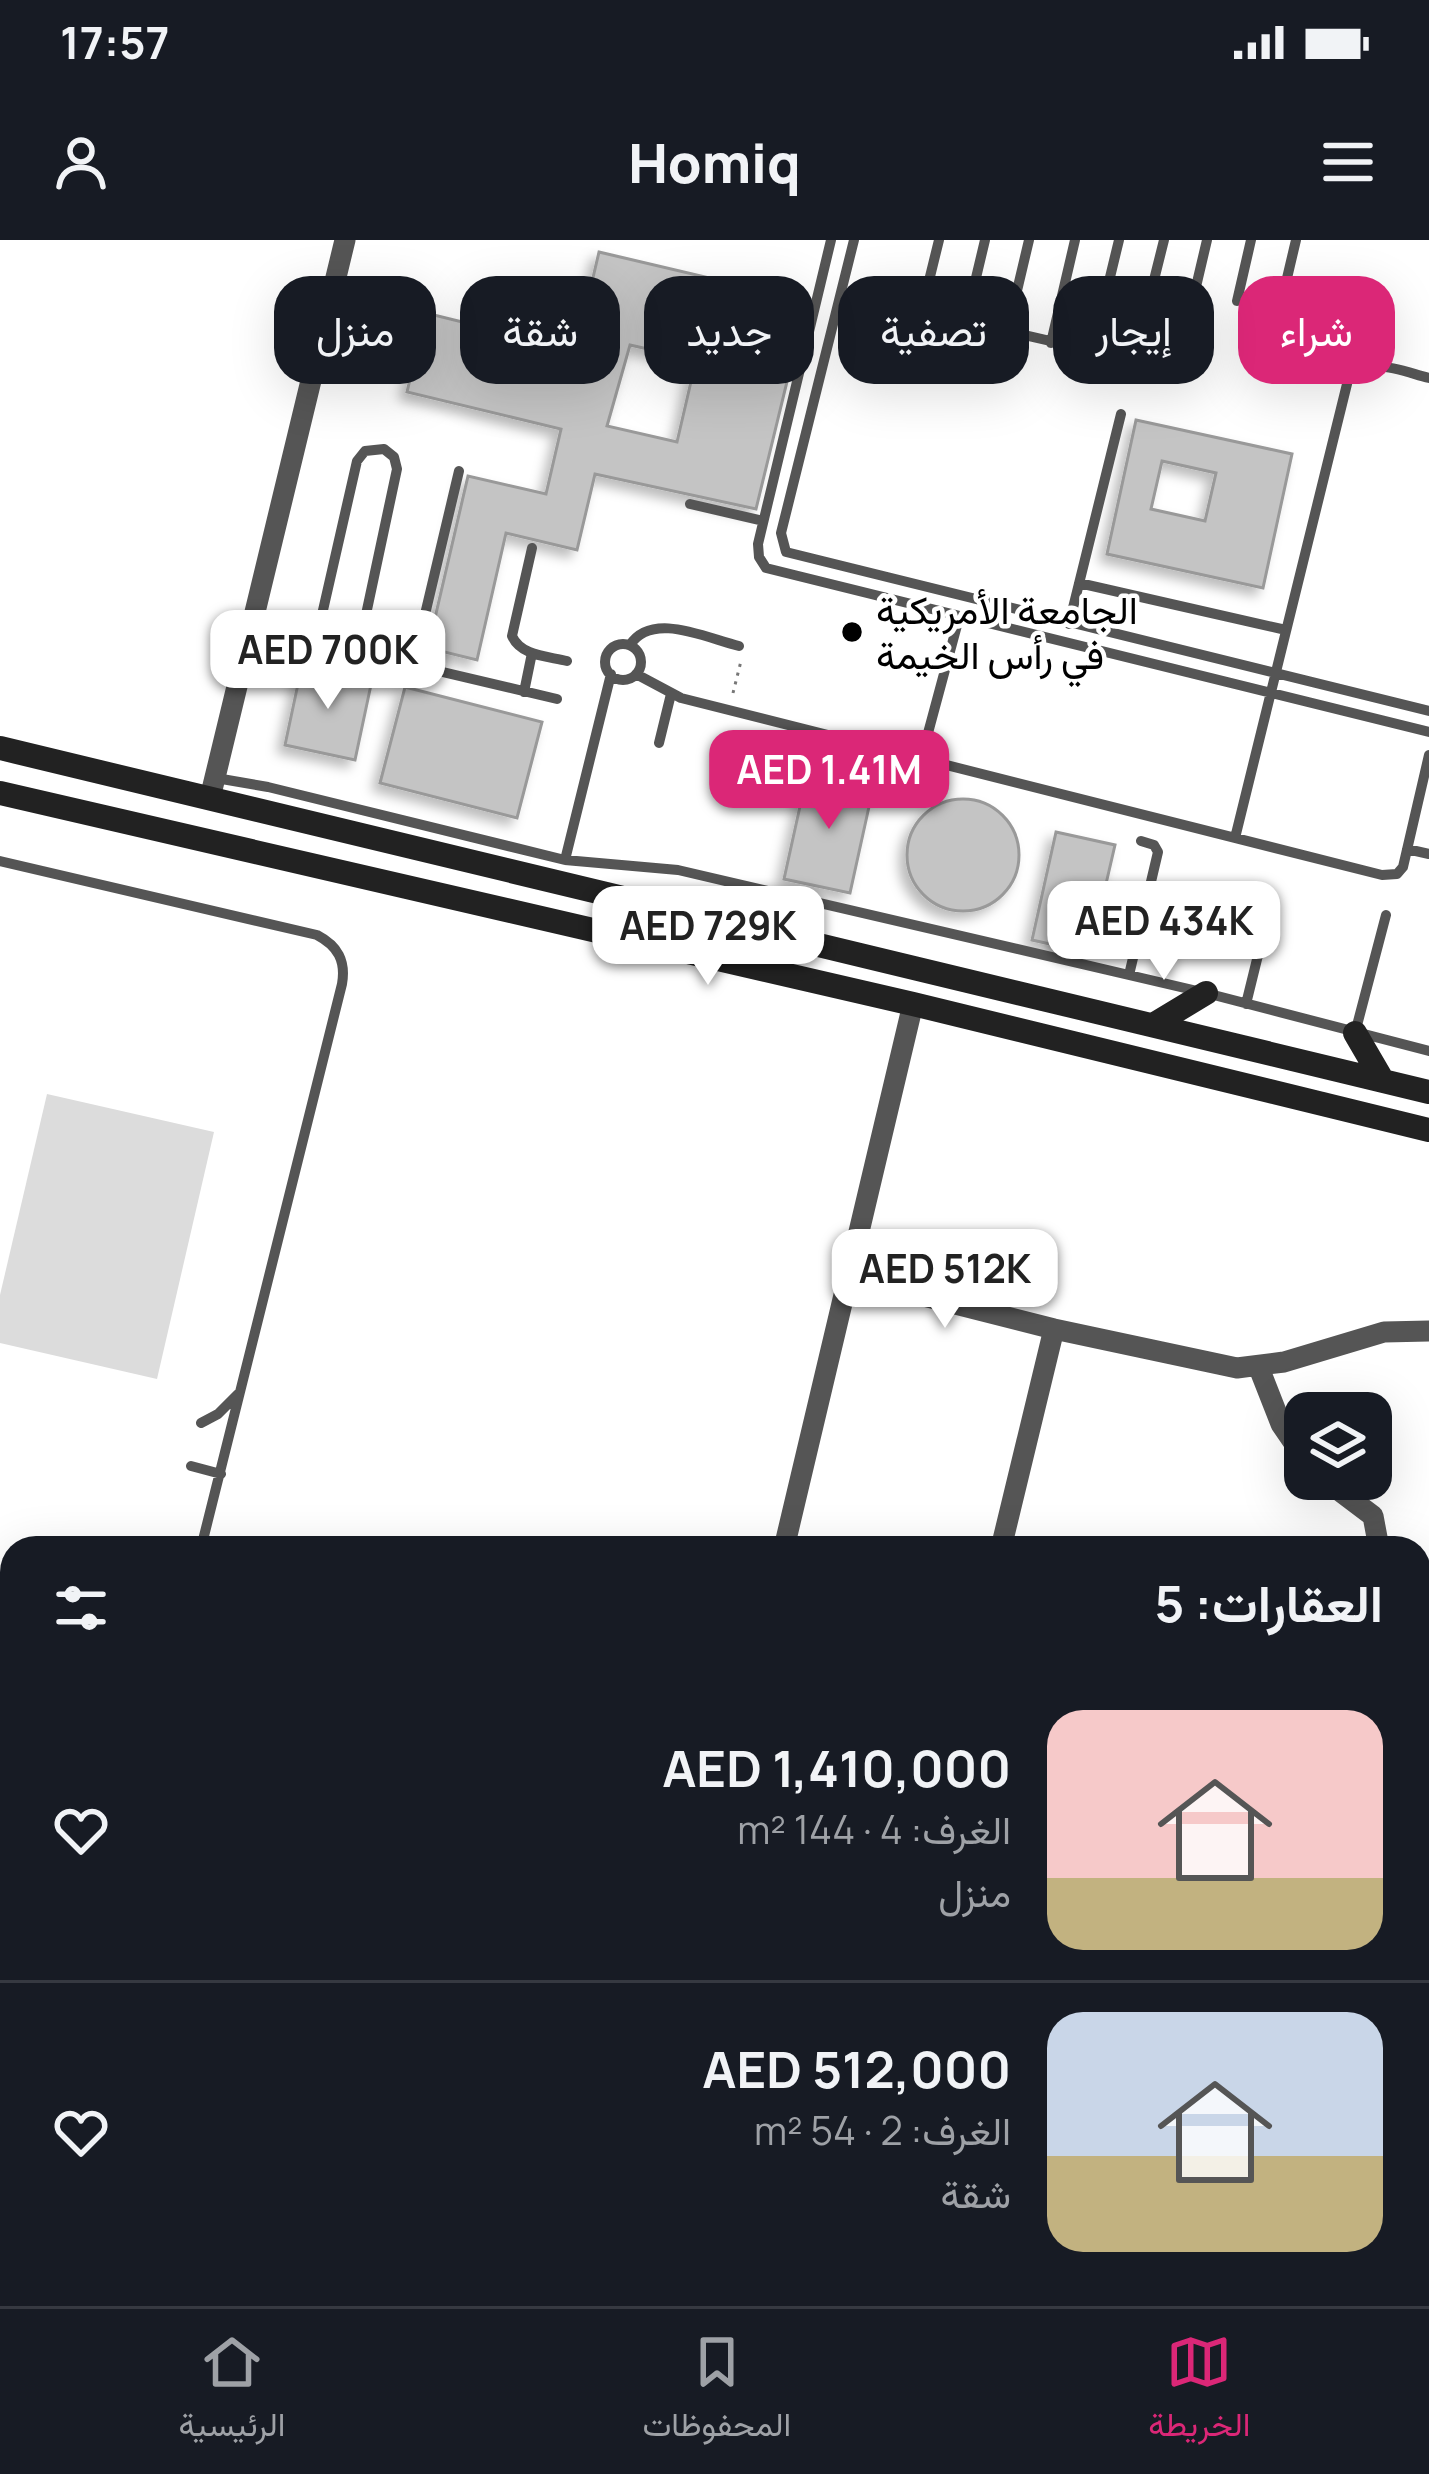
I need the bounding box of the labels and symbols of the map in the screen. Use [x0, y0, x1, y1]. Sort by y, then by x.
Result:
place label: الجامعة الأمريكية في رأس الخيمة [876, 582, 1138, 687]
pin: AED 700K [204, 610, 452, 712]
marker: الجامعة الأمريكية في رأس الخيمة [839, 619, 865, 645]
pin: AED 1.41M [692, 730, 966, 832]
pin: AED 434K [1040, 881, 1288, 983]
pin: AED 729K [584, 886, 832, 988]
pin: AED 512K [821, 1229, 1069, 1331]

